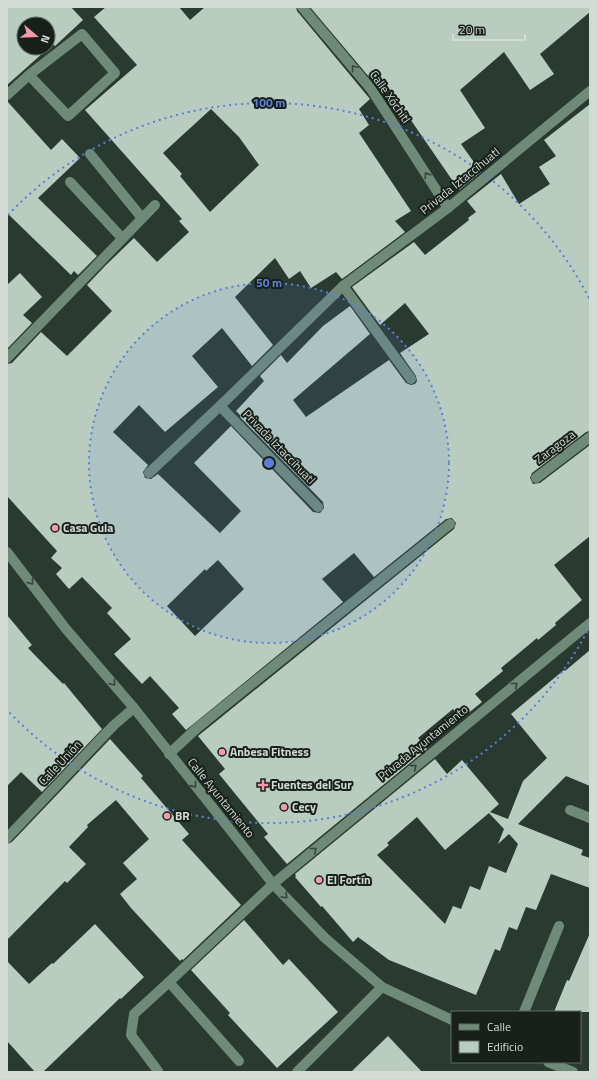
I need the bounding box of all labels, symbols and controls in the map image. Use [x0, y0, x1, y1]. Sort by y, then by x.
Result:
north arrow [16, 16, 56, 56]
scale bar [453, 16, 525, 42]
text: 20 m [459, 20, 485, 39]
text: N [37, 33, 54, 45]
one-way arrow [351, 66, 358, 73]
street label: Calle Xóchitl [365, 66, 416, 127]
text: 100 m [253, 93, 285, 112]
street label: Privada Iztaccíhuatl [416, 142, 504, 219]
one-way arrow [425, 173, 432, 180]
text: 50 m [256, 273, 282, 292]
street label: Privada Iztaccíhuatl [238, 405, 320, 489]
street label: Zaragoza [530, 425, 579, 468]
centre of rings [262, 456, 276, 470]
place label: Casa Gula [63, 518, 113, 537]
marker: Casa Gula [50, 523, 60, 533]
one-way arrow [26, 578, 33, 585]
one-way arrow [108, 679, 115, 686]
one-way arrow [510, 682, 517, 689]
street label: Privada Ayuntamiento [373, 700, 472, 785]
street label: Calle Unión [33, 736, 86, 790]
place label: Anbesa Fitness [230, 742, 309, 761]
marker: Anbesa Fitness [217, 747, 227, 757]
street label: Calle Ayuntamiento [183, 754, 260, 842]
one-way arrow [410, 765, 417, 772]
place label: Fuentes del Sur [271, 775, 352, 794]
one-way arrow [189, 780, 196, 787]
marker: Fuentes del Sur [258, 780, 268, 790]
place label: Cecy [292, 797, 316, 816]
marker: Cecy [279, 802, 289, 812]
place label: BR [175, 806, 190, 825]
marker: BR [162, 811, 172, 821]
one-way arrow [309, 848, 317, 855]
place label: El Fortín [327, 870, 371, 889]
marker: El Fortín [314, 875, 324, 885]
one-way arrow [280, 891, 288, 899]
legend [451, 1011, 581, 1063]
text: Calle [487, 1017, 511, 1036]
text: Edificio [487, 1037, 523, 1056]

